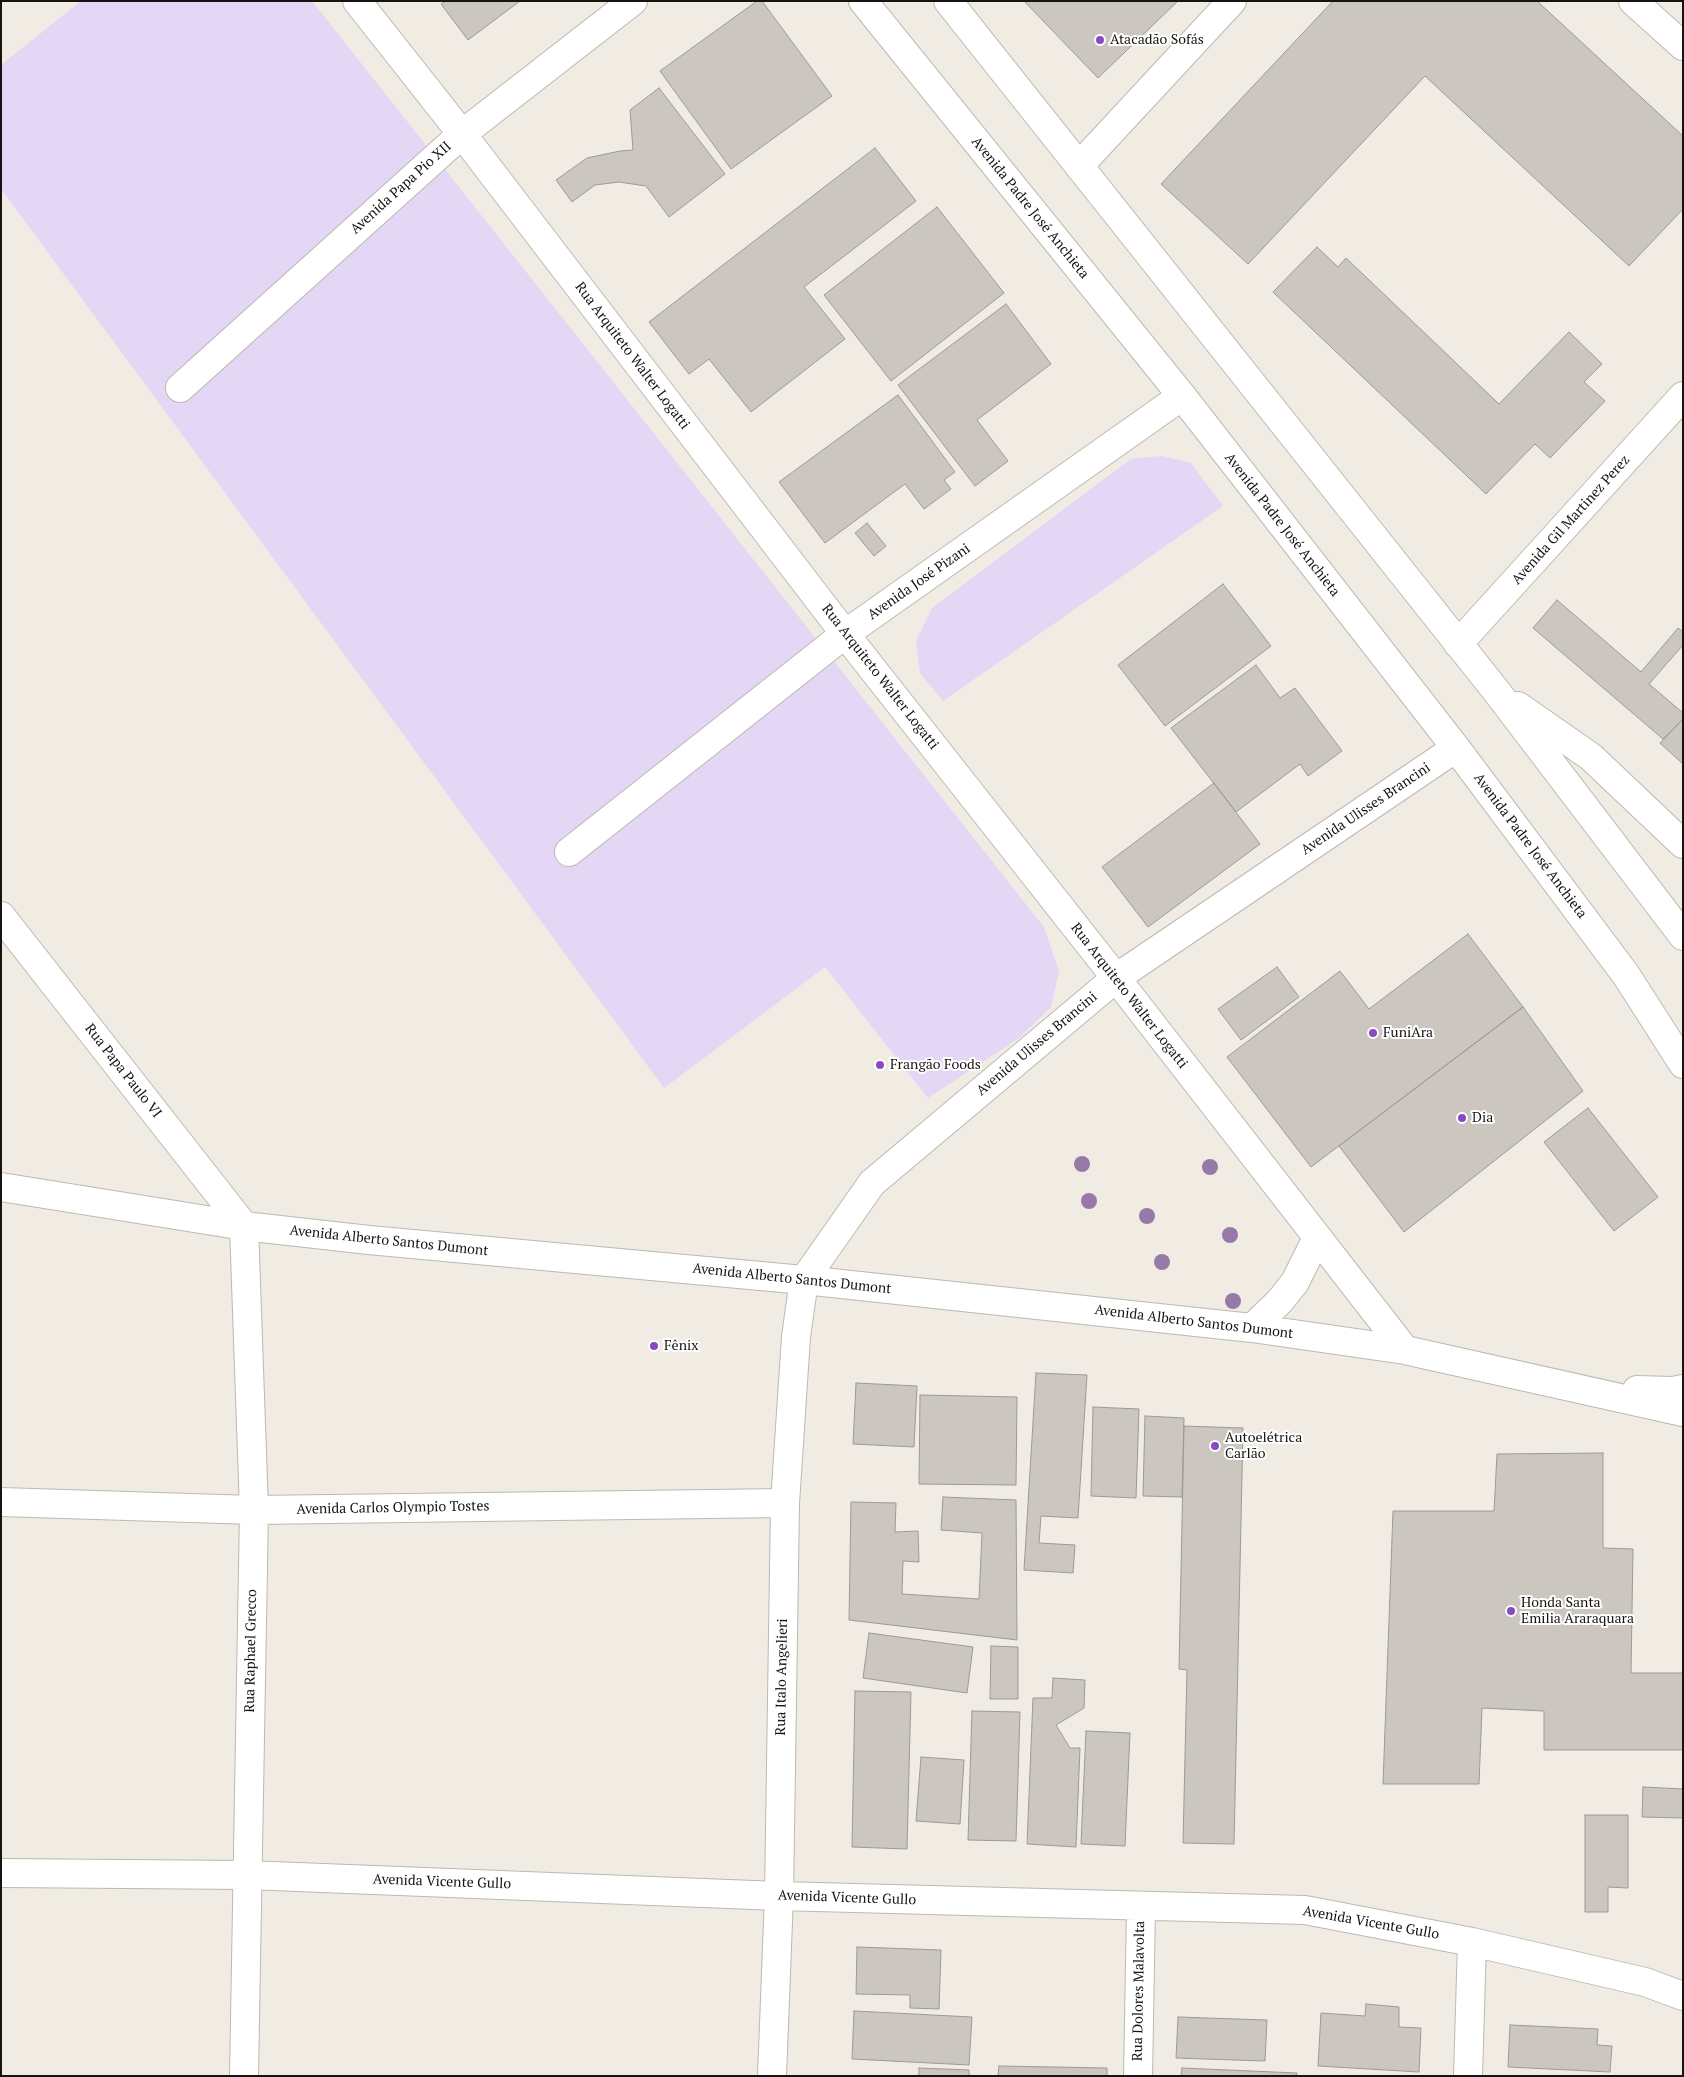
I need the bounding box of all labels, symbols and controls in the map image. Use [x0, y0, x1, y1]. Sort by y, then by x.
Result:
place label: Atacadão Sofás [1110, 32, 1204, 48]
marker: Atacadão Sofás [1094, 34, 1106, 46]
street label: Avenida Padre José Anchieta [968, 134, 1092, 282]
street label: Avenida Papa Pio XII [347, 138, 455, 238]
street label: Rua Arquiteto Walter Logatti [571, 279, 693, 433]
street label: Avenida Padre José Anchieta [1221, 450, 1343, 600]
street label: Avenida Gil Martinez Perez [1508, 452, 1634, 588]
street label: Avenida José Pizani [865, 540, 973, 624]
street label: Rua Arquiteto Walter Logatti [818, 601, 942, 753]
street label: Avenida Ulisses Brancini [1298, 759, 1434, 859]
street label: Avenida Padre José Anchieta [1470, 770, 1590, 922]
street label: Rua Arquiteto Walter Logatti [1067, 920, 1191, 1072]
street label: Avenida Ulisses Brancini [973, 989, 1101, 1099]
street label: Rua Papa Paulo VI [81, 1021, 165, 1121]
place label: FuniAra [1383, 1025, 1433, 1041]
marker: FuniAra [1367, 1027, 1379, 1039]
place label: Frangão Foods [890, 1057, 981, 1073]
marker: Frangão Foods [874, 1059, 886, 1071]
place label: Dia [1472, 1110, 1493, 1126]
marker: Dia [1456, 1112, 1468, 1124]
street label: Avenida Alberto Santos Dumont [289, 1222, 489, 1260]
street label: Avenida Alberto Santos Dumont [692, 1260, 892, 1298]
street label: Avenida Alberto Santos Dumont [1094, 1301, 1294, 1343]
place label: Fênix [664, 1338, 698, 1354]
marker: Fênix [648, 1340, 660, 1352]
place label: Autoelétrica Carlão [1225, 1430, 1302, 1462]
marker: Autoelétrica Carlão [1209, 1440, 1221, 1452]
street label: Avenida Carlos Olympio Tostes [296, 1498, 490, 1518]
street label: Rua Raphael Grecco [242, 1589, 260, 1713]
place label: Honda Santa Emilia Araraquara [1521, 1595, 1634, 1628]
marker: Honda Santa Emilia Araraquara [1505, 1605, 1517, 1617]
street label: Rua Italo Angelieri [773, 1618, 791, 1736]
street label: Avenida Vicente Gullo [373, 1871, 511, 1893]
street label: Avenida Vicente Gullo [778, 1887, 916, 1909]
street label: Avenida Vicente Gullo [1302, 1903, 1440, 1943]
street label: Rua Dolores Malavolta [1129, 1921, 1149, 2061]

